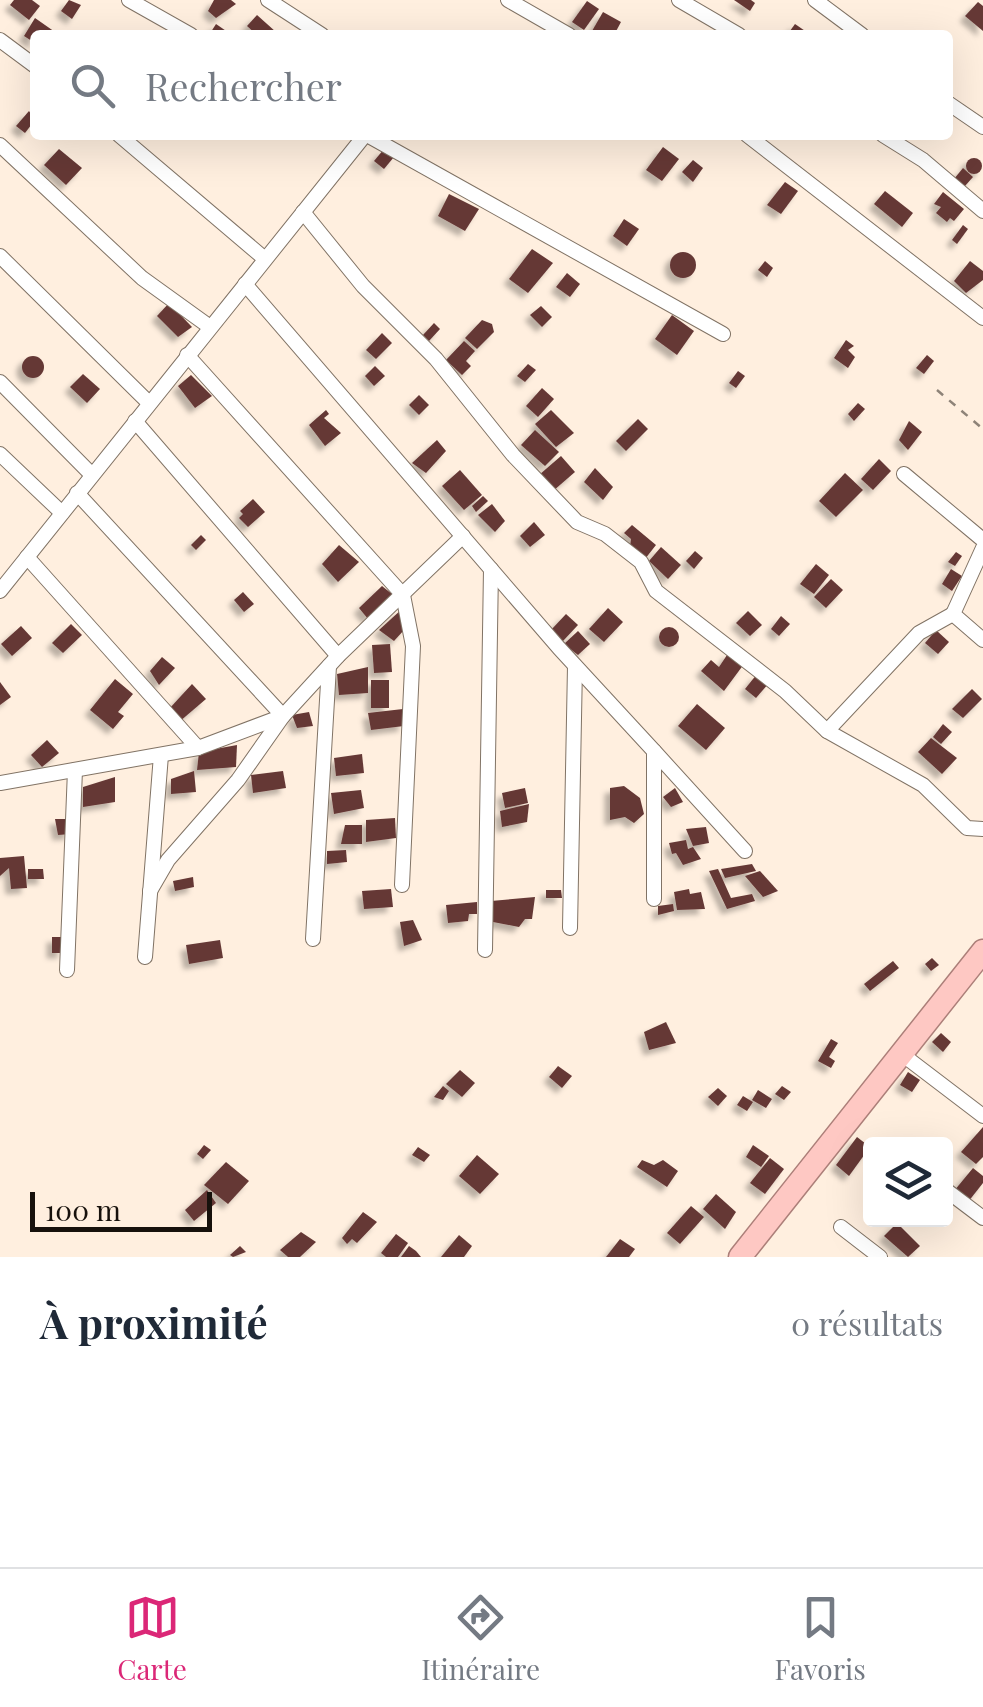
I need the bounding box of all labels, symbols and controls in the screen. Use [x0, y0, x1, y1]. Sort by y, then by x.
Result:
search box [30, 30, 953, 140]
icon: search [65, 58, 120, 113]
text: Rechercher [145, 60, 342, 111]
map controls [863, 1137, 953, 1227]
button: layers [863, 1137, 953, 1227]
scale bar [30, 1187, 212, 1232]
text: 100 m [45, 1191, 121, 1228]
text: À proximité [40, 1294, 268, 1350]
text: 0 résultats [791, 1301, 943, 1344]
tab: Carte [117, 1590, 187, 1687]
tab: Itinéraire [421, 1590, 540, 1687]
tab: Favoris [775, 1590, 866, 1687]

